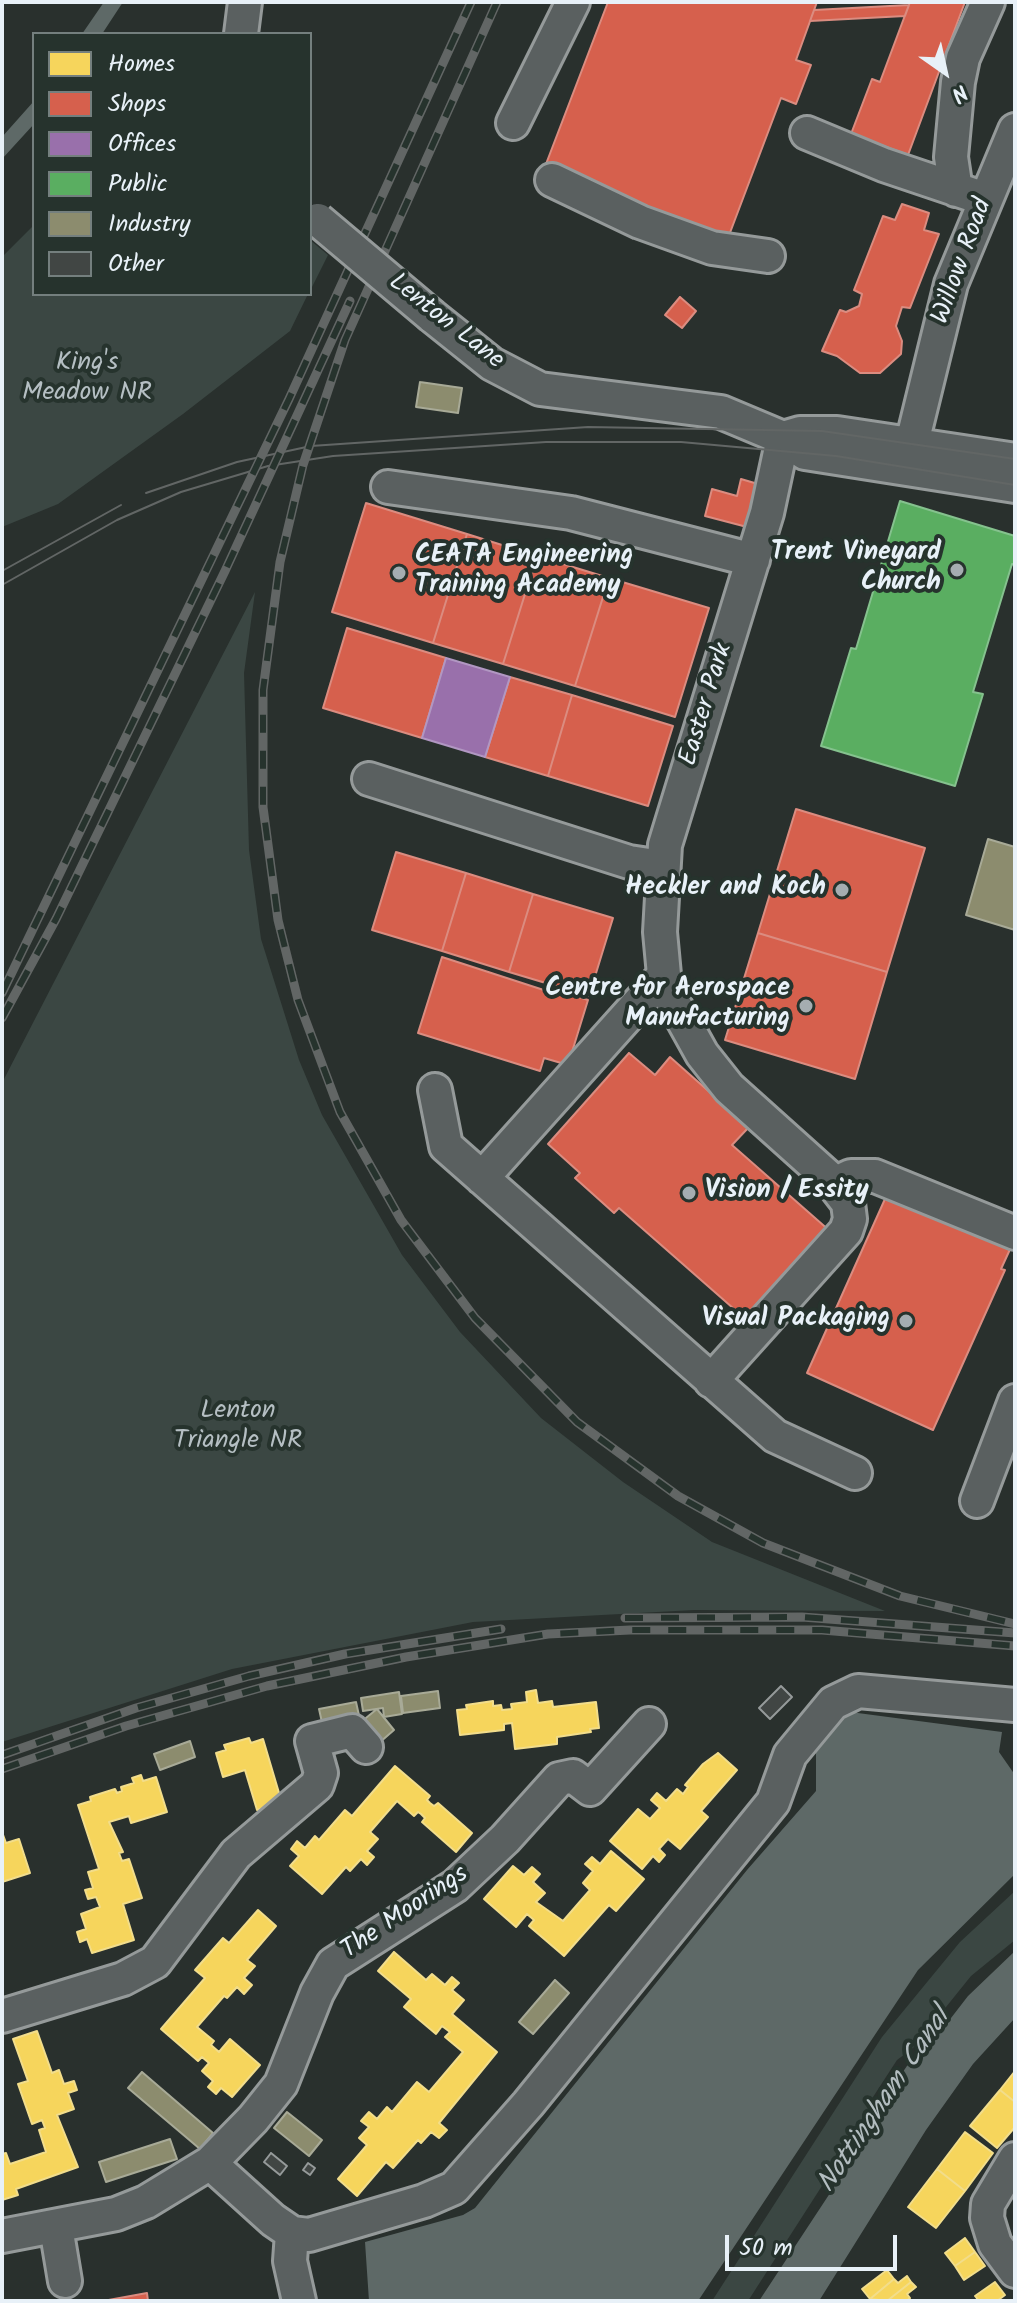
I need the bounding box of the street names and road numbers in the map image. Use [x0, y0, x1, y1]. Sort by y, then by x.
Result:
street label: Willow Road [927, 195, 1001, 329]
street label: Lenton Lane [381, 268, 509, 378]
street label: Easter Park [675, 640, 741, 770]
street label: The Moorings [337, 1860, 475, 1968]

